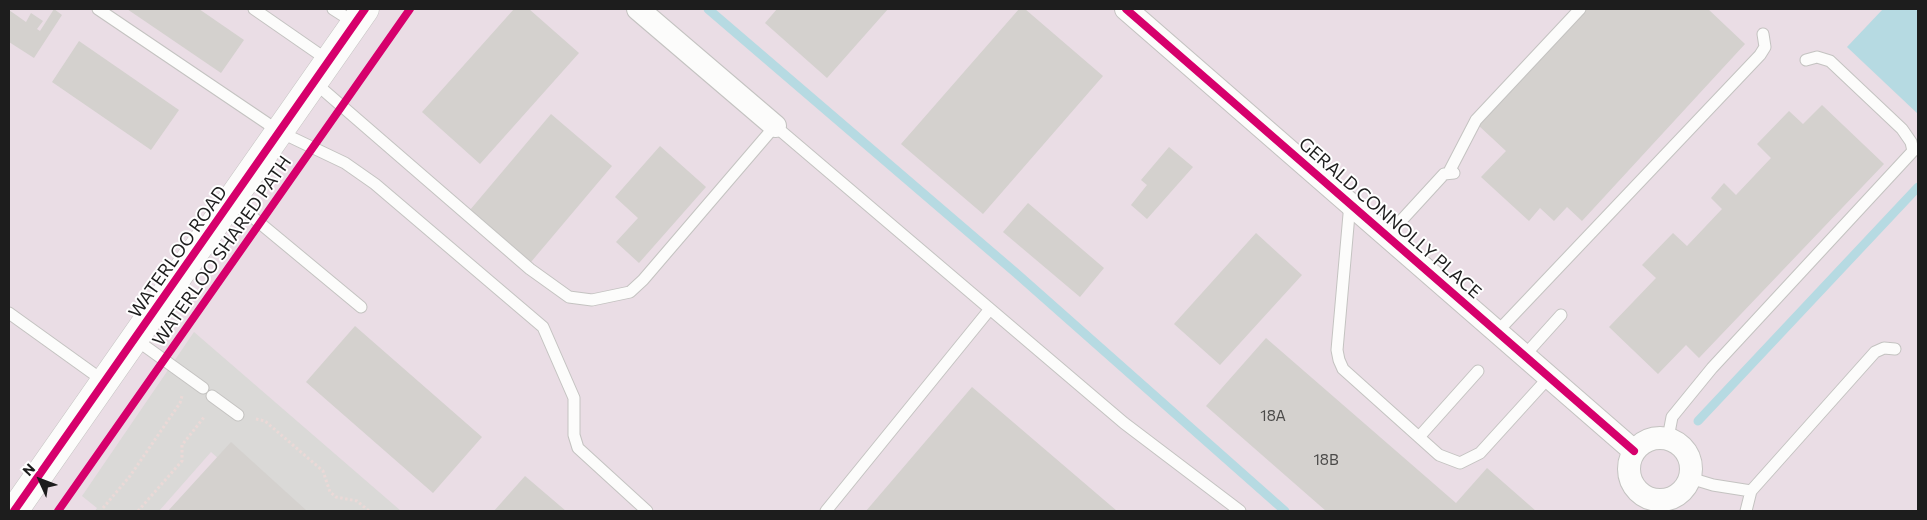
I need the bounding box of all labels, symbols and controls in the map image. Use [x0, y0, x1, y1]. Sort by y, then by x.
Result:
street label: GERALD CONNOLLY PLACE [1294, 133, 1486, 303]
street label: WATERLOO SHARED PATH [148, 152, 296, 350]
street label: WATERLOO ROAD [124, 182, 232, 322]
house number: 18A [1260, 407, 1286, 425]
house number: 18B [1313, 451, 1339, 469]
north arrow [15, 455, 65, 505]
text: N [19, 460, 38, 479]

